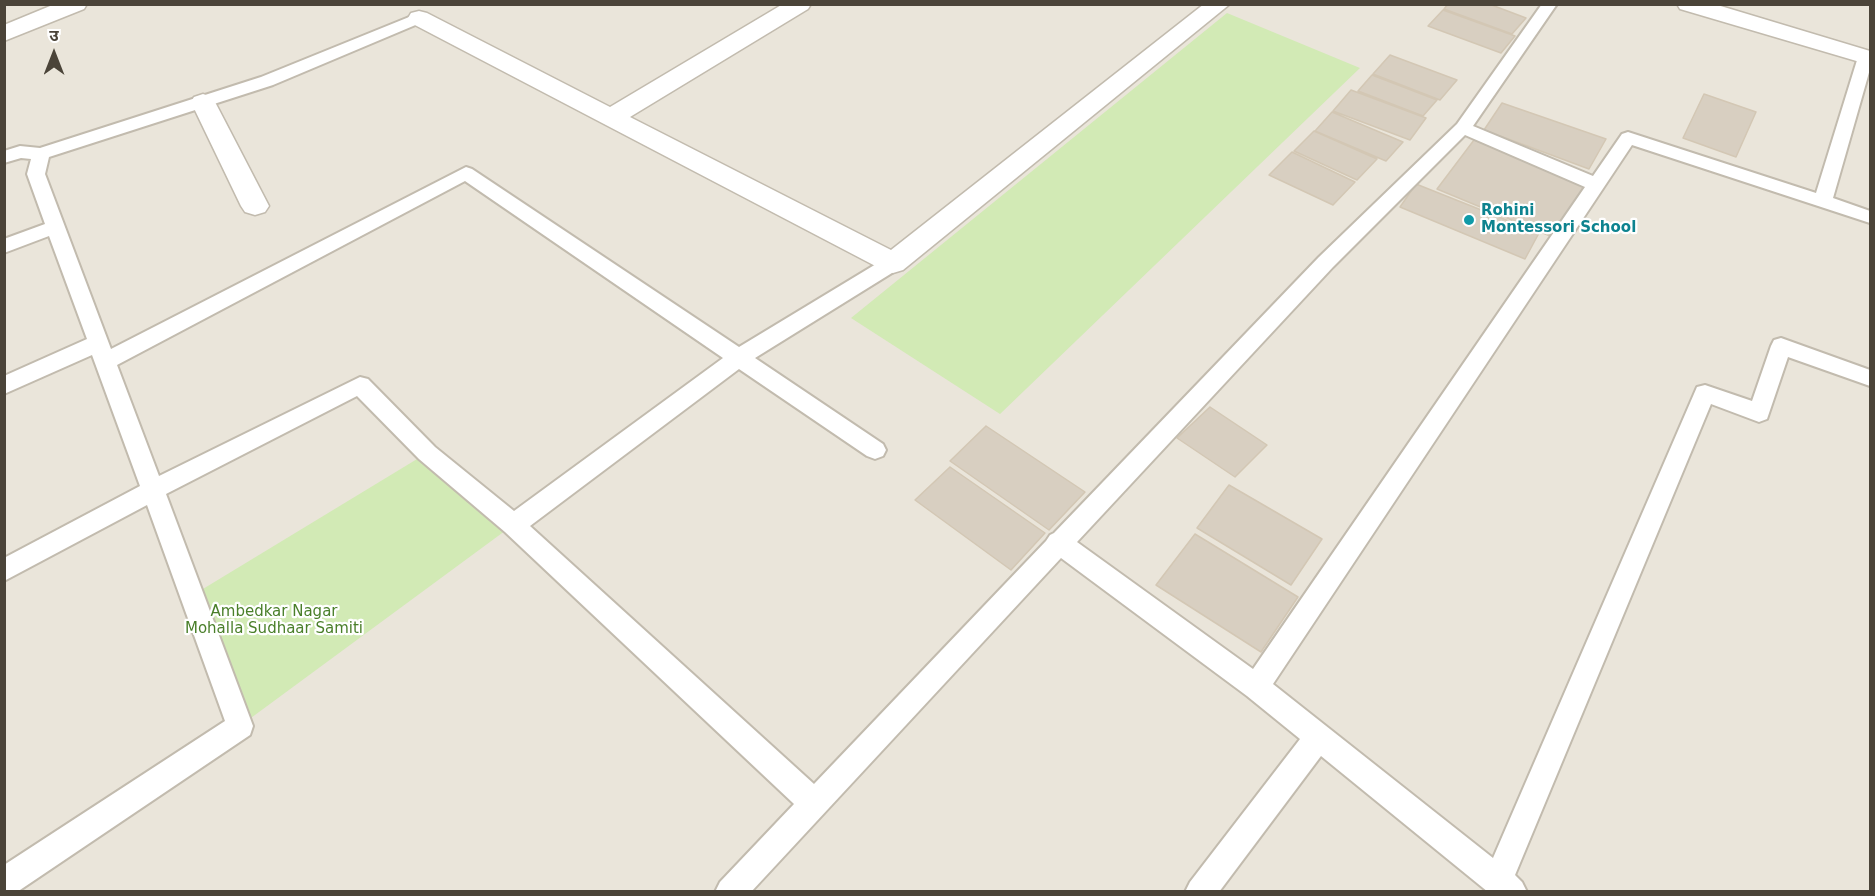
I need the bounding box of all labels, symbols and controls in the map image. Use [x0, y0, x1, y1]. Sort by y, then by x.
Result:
north arrow [24, 24, 84, 84]
text: उ [49, 26, 59, 45]
place label: Rohini Montessori School [1481, 202, 1636, 237]
marker: Rohini Montessori School [1462, 213, 1476, 227]
park label: Ambedkar Nagar Mohalla Sudhaar Samiti [185, 603, 363, 638]

